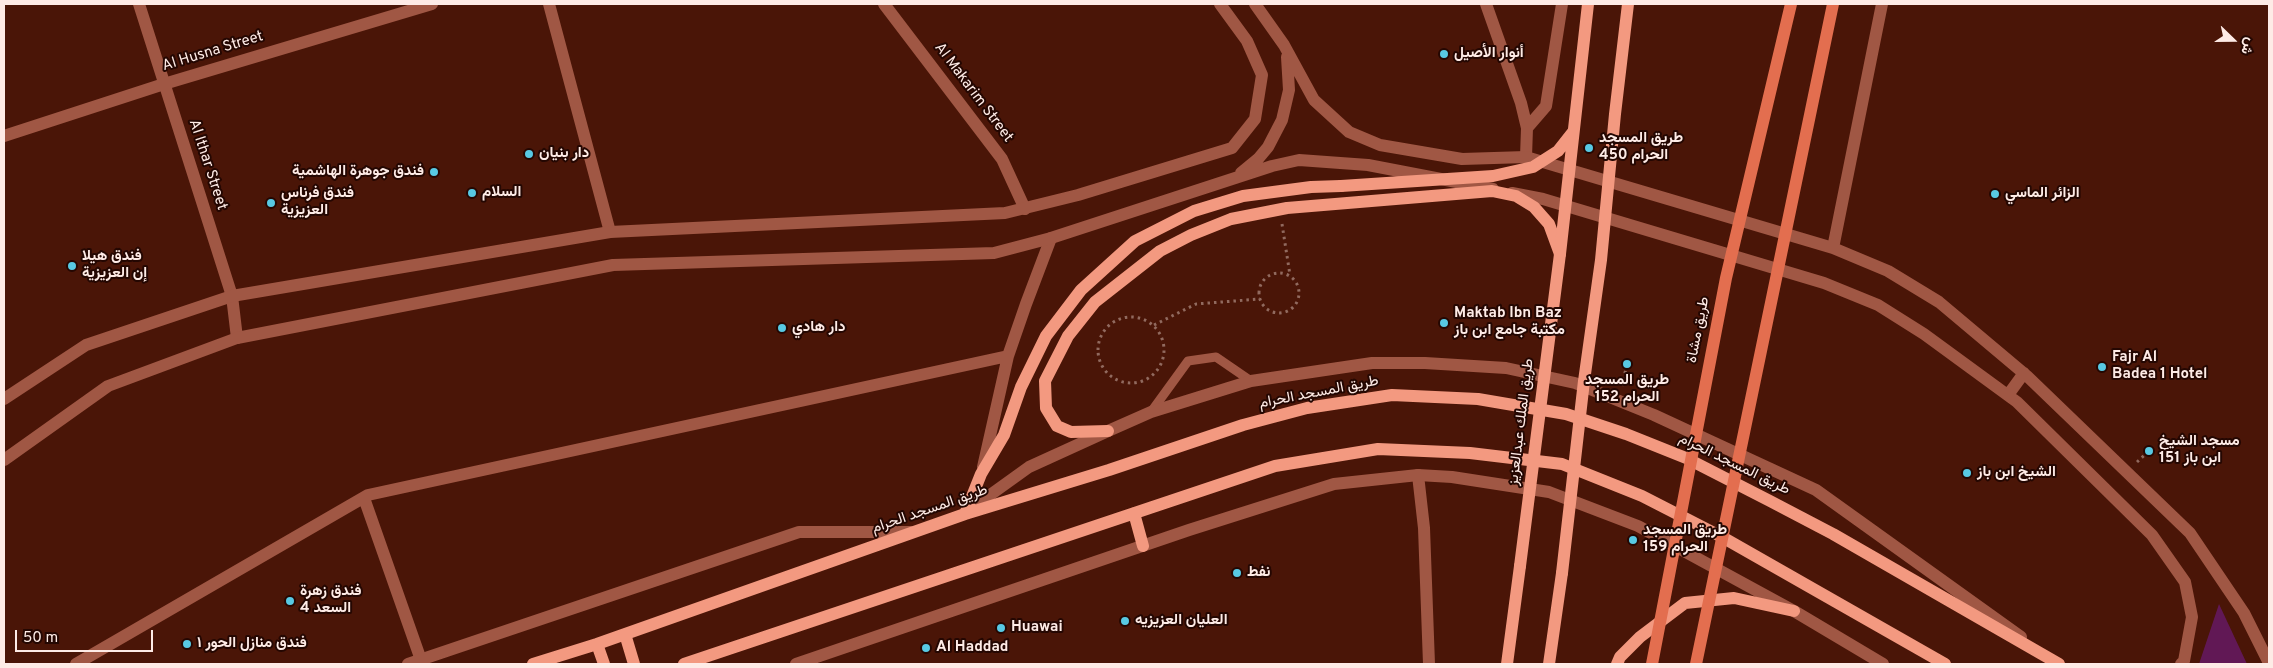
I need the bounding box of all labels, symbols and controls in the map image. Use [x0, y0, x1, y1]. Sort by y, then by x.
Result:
north arrow [2208, 15, 2258, 65]
street label: Al Husna Street [160, 28, 266, 76]
text: ش [2236, 35, 2258, 57]
street label: Al Makarim Street [930, 40, 1016, 146]
place label: أنوار الأصيل [1454, 45, 1524, 63]
marker: أنوار الأصيل [1438, 48, 1450, 60]
street label: Al Ithar Street [184, 117, 230, 213]
place label: طريق المسجد الحرام 450 [1599, 130, 1683, 165]
marker: طريق المسجد الحرام 450 [1583, 142, 1595, 154]
place label: دار بنيان [539, 145, 589, 163]
marker: دار بنيان [523, 148, 535, 160]
place label: فندق جوهرة الهاشمية [292, 163, 424, 181]
marker: فندق جوهرة الهاشمية [428, 166, 440, 178]
place label: السلام [482, 184, 521, 202]
place label: فندق فرناس العزيزية [281, 185, 354, 220]
place label: الزائر الماسي [2005, 185, 2080, 203]
marker: السلام [466, 187, 478, 199]
marker: الزائر الماسي [1989, 188, 2001, 200]
marker: فندق فرناس العزيزية [265, 197, 277, 209]
place label: فندق هيلا إن العزيزية [82, 248, 147, 283]
marker: فندق هيلا إن العزيزية [66, 260, 78, 272]
street label: طريق مشاة [1684, 295, 1714, 365]
place label: Maktab Ibn Baz مكتبة جامع ابن باز [1454, 305, 1565, 340]
marker: Maktab Ibn Baz مكتبة جامع ابن باز [1438, 317, 1450, 329]
place label: دار هادي [792, 319, 846, 337]
marker: دار هادي [776, 322, 788, 334]
place label: Fajr Al Badea 1 Hotel [2112, 349, 2207, 384]
street label: طريق الملك عبدالعزيز [1505, 357, 1539, 487]
marker: طريق المسجد الحرام 152 [1621, 358, 1633, 370]
marker: Fajr Al Badea 1 Hotel [2096, 361, 2108, 373]
place label: طريق المسجد الحرام 152 [1585, 372, 1669, 407]
street label: طريق المسجد الحرام [1258, 373, 1380, 413]
street label: طريق المسجد الحرام [1676, 430, 1792, 500]
place label: مسجد الشيخ ابن باز 151 [2159, 433, 2240, 468]
marker: مسجد الشيخ ابن باز 151 [2143, 445, 2155, 457]
place label: الشيخ ابن باز [1977, 464, 2056, 482]
marker: الشيخ ابن باز [1961, 467, 1973, 479]
street label: طريق المسجد الحرام [870, 482, 990, 538]
place label: طريق المسجد الحرام 159 [1643, 522, 1727, 557]
marker: طريق المسجد الحرام 159 [1627, 534, 1639, 546]
place label: نفط [1247, 564, 1270, 582]
marker: نفط [1231, 567, 1243, 579]
place label: فندق زهرة السعد 4 [300, 583, 362, 618]
marker: فندق زهرة السعد 4 [284, 595, 296, 607]
place label: العليان العزيزيه [1135, 612, 1228, 630]
marker: العليان العزيزيه [1119, 615, 1131, 627]
place label: Huawai [1011, 619, 1063, 637]
scale bar [18, 620, 155, 652]
marker: Huawai [995, 622, 1007, 634]
text: 50 m [23, 629, 58, 648]
place label: فندق منازل الحور ١ [197, 635, 307, 653]
marker: فندق منازل الحور ١ [181, 638, 193, 650]
place label: Al Haddad [936, 639, 1009, 657]
marker: Al Haddad [920, 642, 932, 654]

